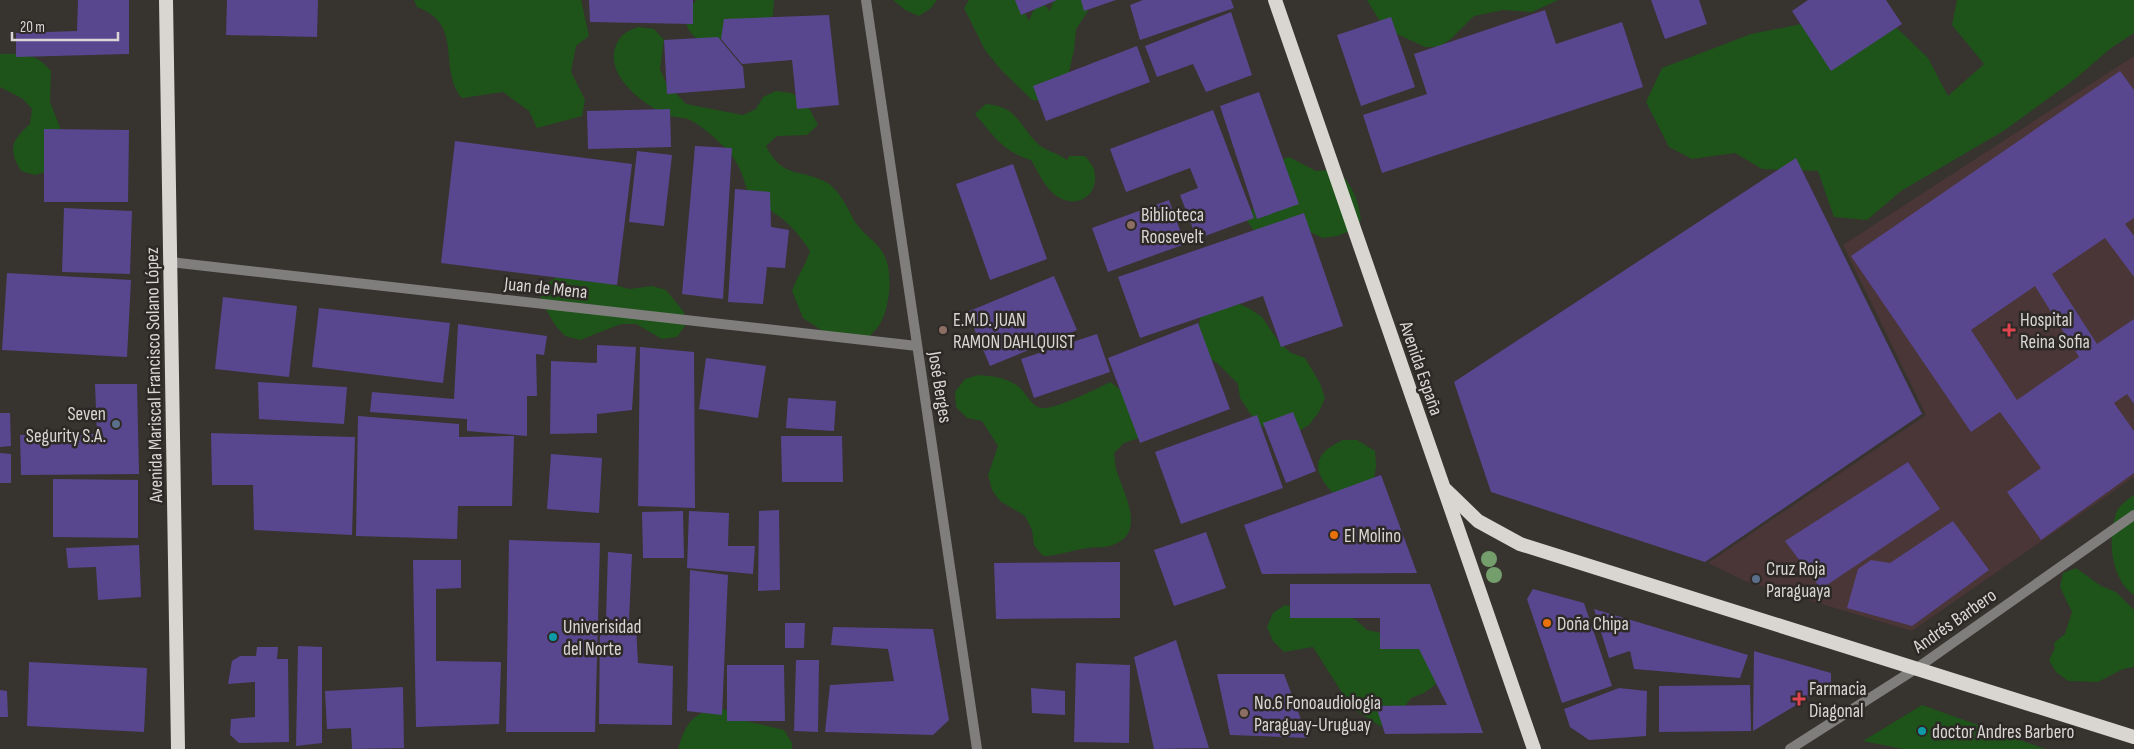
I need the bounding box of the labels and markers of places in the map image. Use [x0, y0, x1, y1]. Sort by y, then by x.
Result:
place label: Biblioteca Roosevelt [1141, 204, 1204, 249]
marker: Biblioteca Roosevelt [1125, 219, 1137, 231]
place label: E.M.D. JUAN RAMON DAHLQUIST [953, 309, 1075, 354]
place label: Hospital Reina Sofia [2020, 309, 2090, 354]
marker: Hospital Reina Sofia [2002, 323, 2016, 337]
marker: E.M.D. JUAN RAMON DAHLQUIST [937, 324, 949, 336]
place label: Seven Segurity S.A. [26, 403, 106, 448]
marker: Seven Segurity S.A. [110, 418, 122, 430]
place label: El Molino [1344, 525, 1401, 548]
marker: El Molino [1328, 529, 1340, 541]
place label: Cruz Roja Paraguaya [1766, 558, 1831, 603]
marker: Cruz Roja Paraguaya [1750, 573, 1762, 585]
place label: Doña Chipa [1557, 613, 1629, 636]
place label: Univerisidad del Norte [563, 616, 641, 661]
marker: Doña Chipa [1541, 617, 1553, 629]
marker: Univerisidad del Norte [547, 631, 559, 643]
place label: Farmacia Diagonal [1809, 678, 1867, 723]
place label: No.6 Fonoaudiologia Paraguay-Uruguay [1254, 692, 1381, 737]
marker: Farmacia Diagonal [1793, 693, 1805, 705]
marker: No.6 Fonoaudiologia Paraguay-Uruguay [1238, 707, 1250, 719]
place label: doctor Andres Barbero [1932, 721, 2074, 744]
marker: doctor Andres Barbero [1916, 725, 1928, 737]

